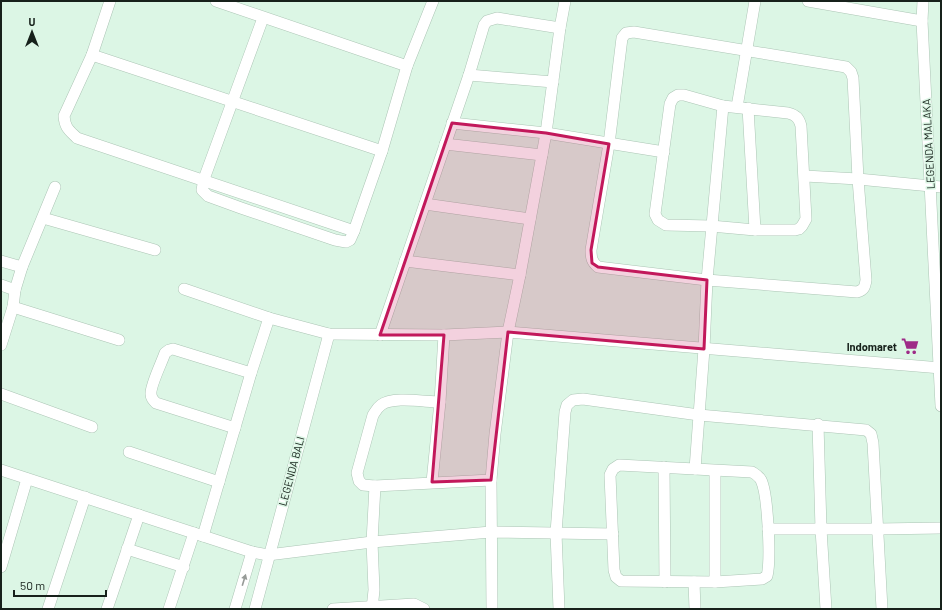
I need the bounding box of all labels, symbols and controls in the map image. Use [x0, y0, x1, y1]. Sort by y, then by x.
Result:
north arrow [12, 12, 52, 52]
text: U [29, 15, 36, 28]
street label: LEGENDA MALAKA [919, 98, 937, 190]
supermarket icon: Indomaret [900, 336, 920, 356]
place label: Indomaret [847, 340, 897, 353]
street label: LEGENDA BALI [275, 435, 307, 507]
scale bar [14, 572, 106, 598]
one-way arrow [241, 574, 247, 586]
text: 50 m [20, 578, 45, 592]

